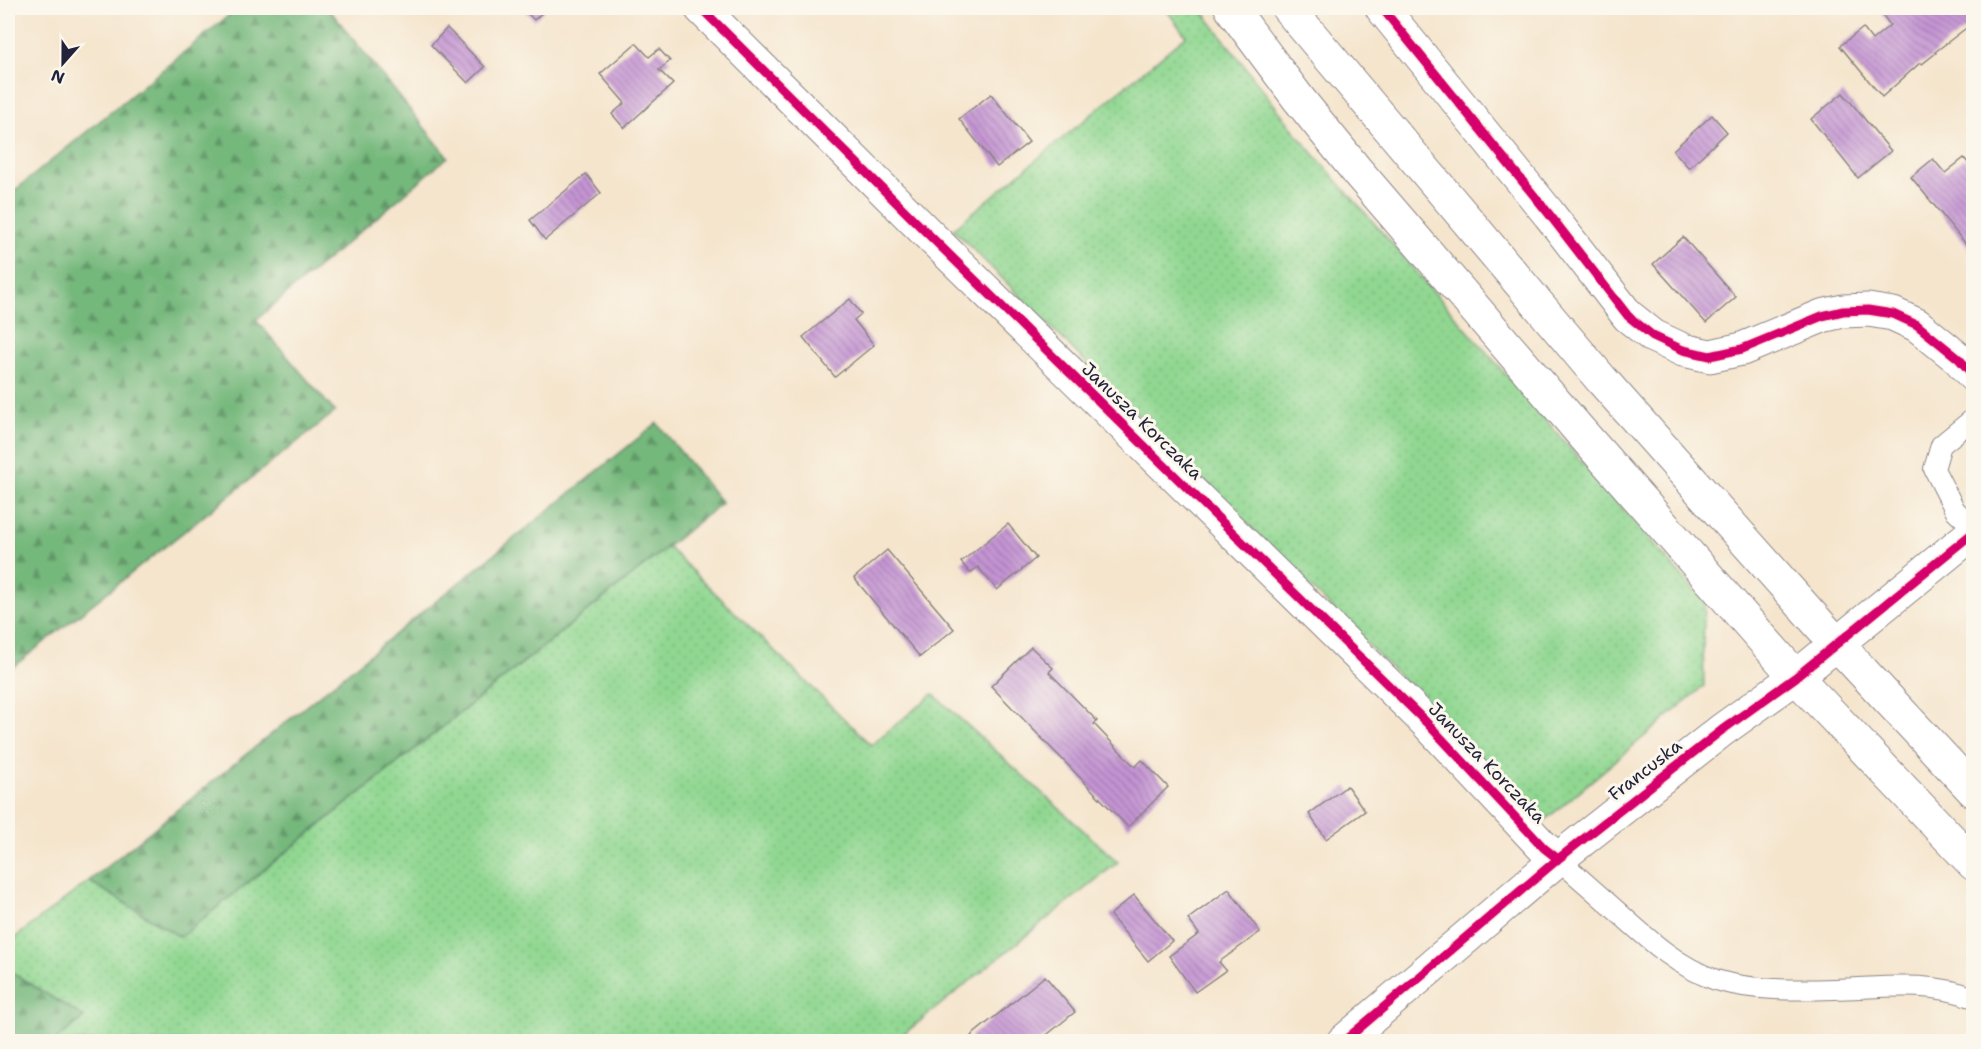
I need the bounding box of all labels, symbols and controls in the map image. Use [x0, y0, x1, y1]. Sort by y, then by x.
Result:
north arrow [33, 33, 93, 93]
text: N [48, 64, 67, 89]
street label: Janusza Korczaka [1076, 357, 1208, 485]
street label: Janusza Korczaka [1423, 697, 1551, 829]
street label: Francuska [1603, 734, 1687, 806]

